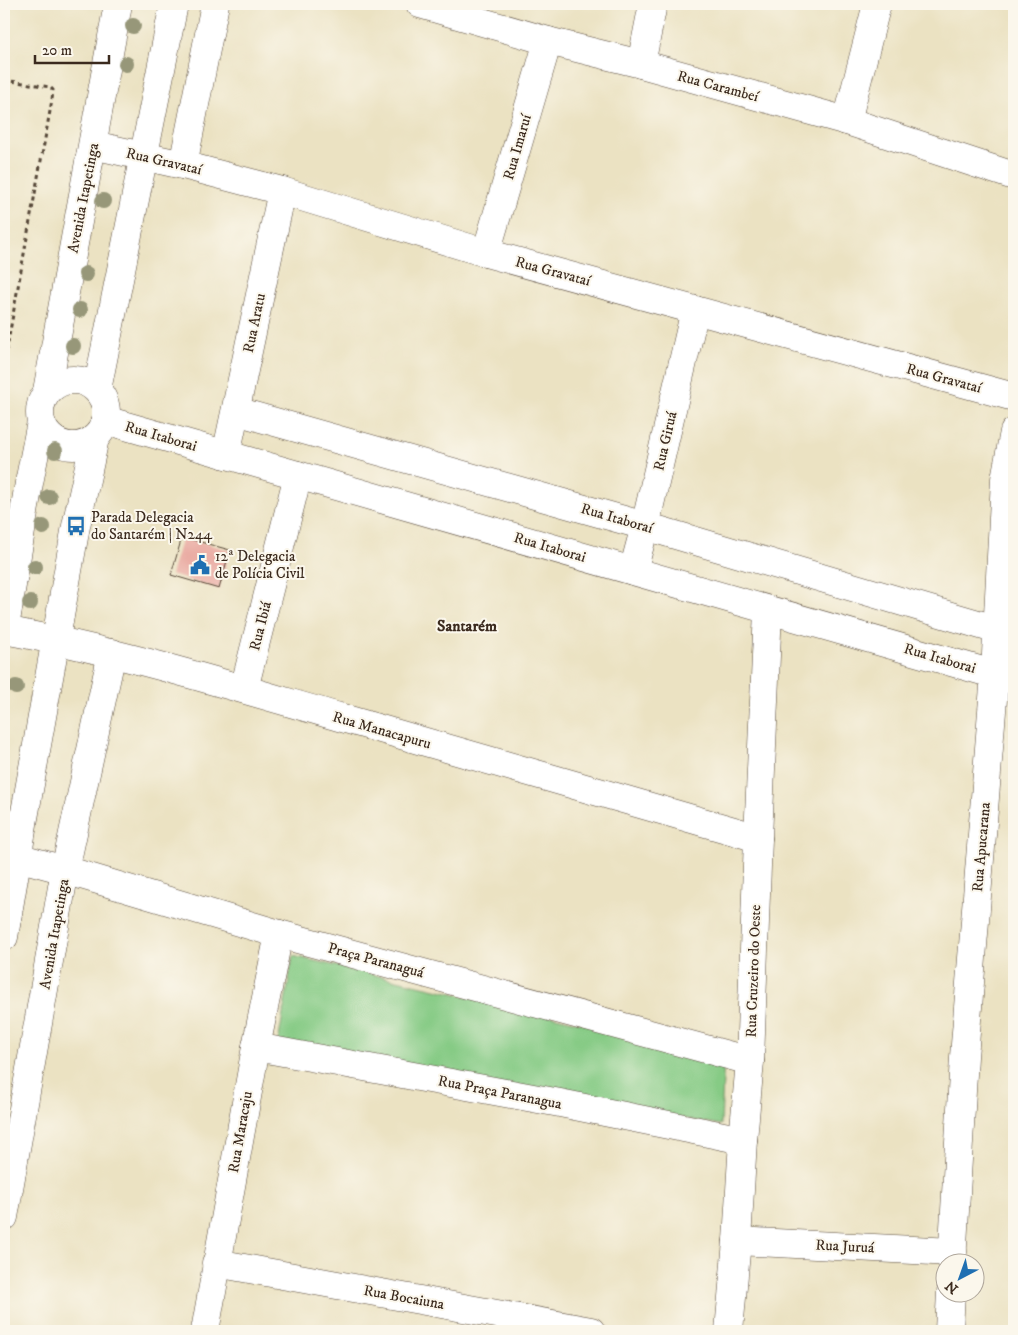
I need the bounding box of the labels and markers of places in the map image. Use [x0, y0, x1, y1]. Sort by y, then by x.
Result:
place label: Parada Delegacia do Santarém | N244 [91, 508, 213, 544]
bus stop icon: Parada Delegacia do Santarém | N244 [65, 515, 87, 537]
place label: 12ª Delegacia de Polícia Civil [215, 547, 305, 583]
public building icon: 12ª Delegacia de Polícia Civil [189, 554, 211, 576]

